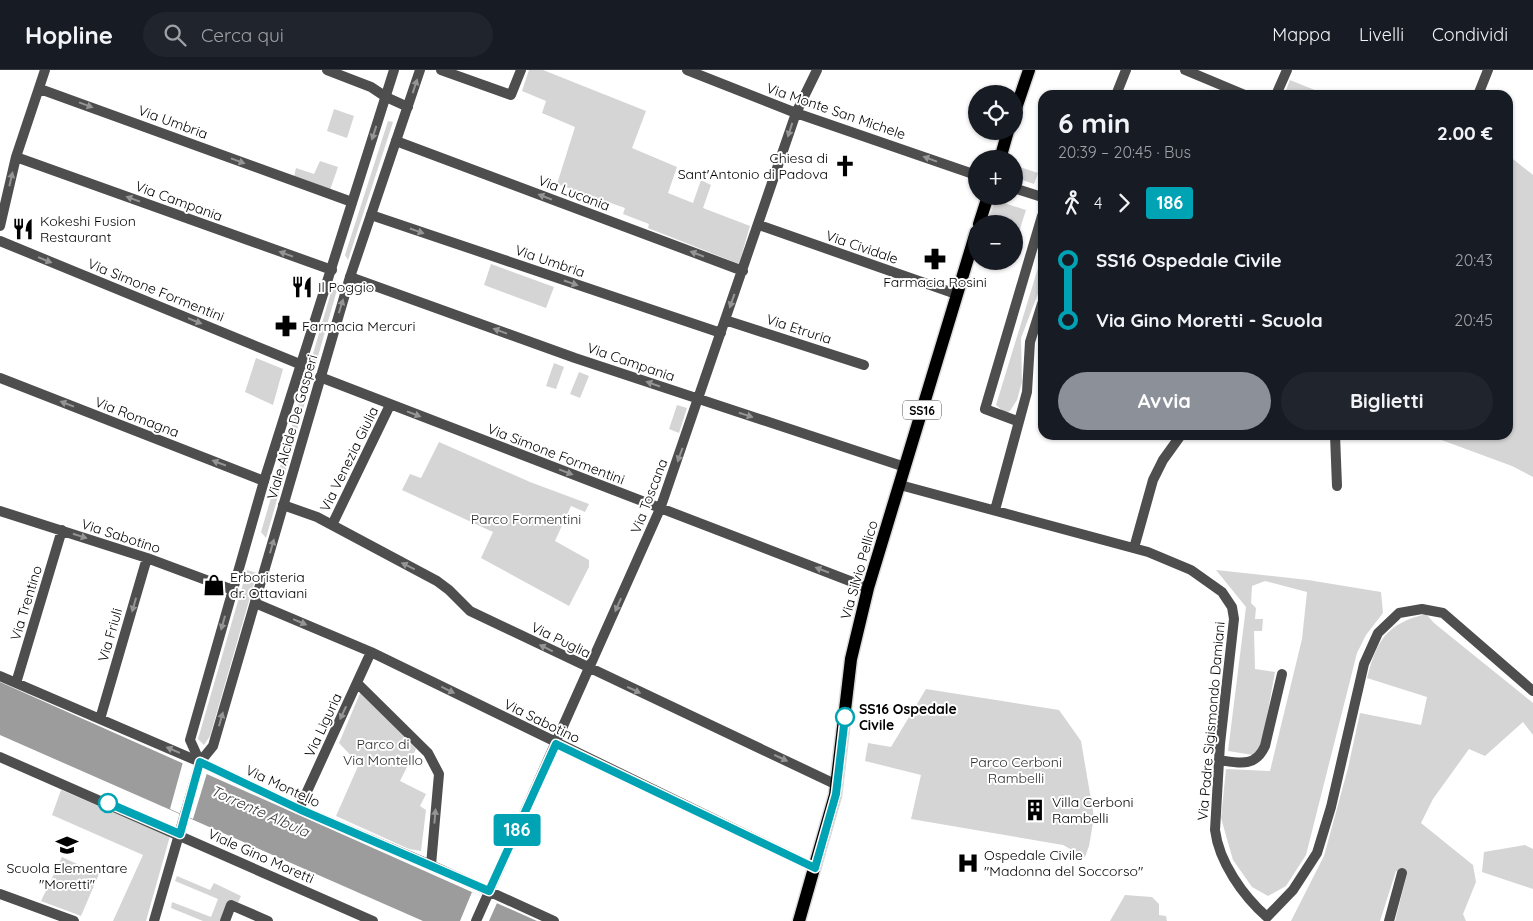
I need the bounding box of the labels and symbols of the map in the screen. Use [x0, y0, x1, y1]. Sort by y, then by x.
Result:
one-way arrow [412, 78, 419, 93]
street label: Via Monte San Michele [764, 79, 908, 143]
one-way arrow [79, 101, 94, 109]
street label: Via Umbria [136, 101, 210, 143]
one-way arrow [786, 123, 793, 138]
one-way arrow [370, 126, 378, 141]
place label: Chiesa di Sant'Antonio di Padova [678, 149, 828, 183]
church icon: Chiesa di Sant'Antonio di Padova [832, 153, 858, 179]
one-way arrow [923, 154, 938, 162]
one-way arrow [231, 158, 246, 165]
one-way arrow [7, 171, 15, 186]
street label: Via Lucania [536, 171, 612, 215]
street label: Via Campania [133, 177, 225, 225]
one-way arrow [537, 193, 552, 201]
one-way arrow [126, 195, 141, 202]
place label: Kokeshi Fusion Restaurant [40, 212, 136, 246]
restaurant icon: Kokeshi Fusion Restaurant [10, 216, 36, 242]
street label: Via Cividale [824, 226, 901, 268]
one-way arrow [410, 227, 425, 235]
street label: Via Umbria [513, 241, 587, 281]
pharmacy icon: Farmacia Rosini [922, 246, 948, 272]
one-way arrow [279, 250, 294, 257]
one-way arrow [689, 250, 704, 258]
street label: Via Simone Formentini [85, 254, 227, 326]
one-way arrow [38, 256, 52, 264]
place label: Farmacia Rosini [883, 273, 987, 291]
restaurant icon: Il Poggio [289, 274, 315, 300]
place label: Il Poggio [318, 278, 374, 296]
one-way arrow [564, 279, 579, 287]
one-way arrow [728, 294, 736, 309]
one-way arrow [338, 298, 346, 313]
street label: Via Etruria [764, 310, 834, 348]
pharmacy icon: Farmacia Mercuri [273, 313, 299, 339]
place label: Farmacia Mercuri [302, 317, 416, 335]
one-way arrow [188, 318, 202, 326]
one-way arrow [492, 327, 507, 334]
street label: Via Campania [585, 339, 677, 385]
street label: Viale Alcide De Gasperi [263, 352, 321, 502]
one-way arrow [646, 380, 661, 387]
street label: Via Romagna [92, 393, 182, 441]
one-way arrow [60, 400, 74, 408]
road number: SS16 [903, 400, 941, 420]
street label: Via Venezia Giulia [316, 403, 382, 515]
one-way arrow [407, 410, 422, 418]
one-way arrow [738, 412, 753, 419]
street label: Via Simone Formentini [485, 419, 627, 489]
one-way arrow [676, 447, 683, 462]
street label: Via Toscana [626, 456, 672, 536]
one-way arrow [211, 459, 226, 466]
one-way arrow [558, 469, 573, 476]
park label: Parco Formentini [471, 510, 581, 528]
street label: Via Sabotino [79, 515, 163, 557]
street label: Via Silvio Pellico [836, 518, 882, 622]
one-way arrow [72, 533, 87, 540]
one-way arrow [268, 539, 276, 554]
one-way arrow [400, 562, 415, 570]
street label: Via Trentino [6, 563, 46, 643]
one-way arrow [814, 566, 829, 574]
place label: Erboristeria dr. Ottaviani [230, 568, 307, 602]
shop icon: Erboristeria dr. Ottaviani [201, 572, 227, 598]
one-way arrow [129, 598, 137, 613]
one-way arrow [614, 598, 622, 612]
street label: Via Friuli [94, 606, 126, 664]
one-way arrow [219, 615, 227, 630]
street label: Via Puglia [528, 618, 594, 662]
one-way arrow [293, 619, 307, 627]
street label: Via Padre Sigismondo Damiani [1193, 621, 1229, 821]
one-way arrow [539, 644, 553, 652]
one-way arrow [441, 686, 455, 694]
one-way arrow [627, 686, 641, 694]
street label: Via Liguria [300, 690, 346, 760]
street label: Via Sabotino [501, 695, 583, 747]
place label: SS16 Ospedale Civile [859, 700, 957, 734]
one-way arrow [339, 706, 347, 720]
marker: SS16 Ospedale Civile [835, 707, 855, 727]
one-way arrow [218, 711, 226, 726]
park label: Parco di Via Montello [343, 735, 423, 769]
one-way arrow [165, 746, 180, 754]
park label: Parco Cerboni Rambelli [970, 753, 1062, 787]
one-way arrow [774, 754, 789, 763]
street label: Via Montello [243, 761, 323, 811]
water label: Torrente Albula [208, 781, 313, 842]
unlabelled marker [98, 793, 118, 813]
place label: Villa Cerboni Rambelli [1052, 793, 1134, 827]
building icon: Villa Cerboni Rambelli [1022, 797, 1048, 823]
one-way arrow [431, 808, 439, 824]
line badge: 186 [488, 814, 546, 846]
street label: Viale Gino Moretti [205, 825, 317, 887]
school or university icon: Scuola Elementare "Moretti" [54, 832, 80, 858]
place label: Ospedale Civile "Madonna del Soccorso" [984, 846, 1143, 880]
hospital icon: Ospedale Civile "Madonna del Soccorso" [955, 850, 981, 876]
place label: Scuola Elementare "Moretti" [6, 859, 128, 893]

